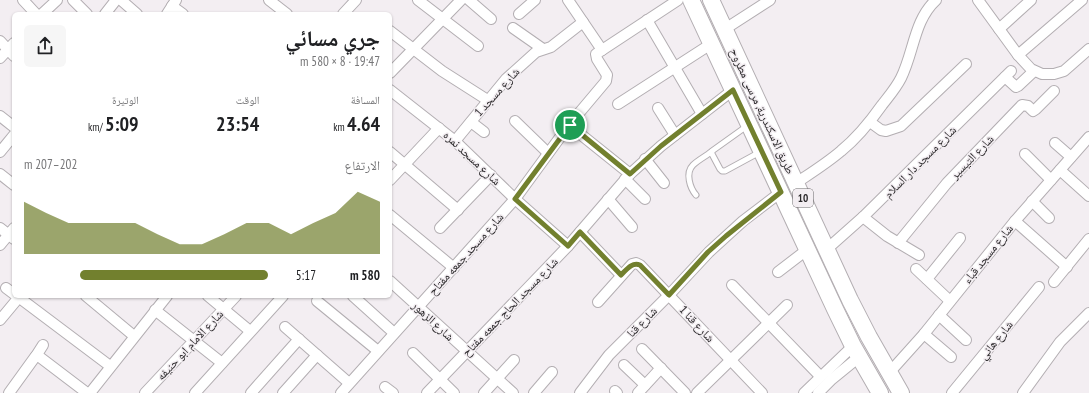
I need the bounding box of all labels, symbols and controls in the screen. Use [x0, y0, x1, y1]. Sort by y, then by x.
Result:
text: جري مسائي [285, 24, 380, 52]
button: share [24, 25, 66, 67]
street label: طريق الاسكندرية, مرسى مطروح [727, 46, 798, 176]
text: 19:47 · 8 × 580 m [300, 53, 380, 70]
street label: شارع مسجد 1 [471, 64, 523, 120]
text: الوتيرة [112, 93, 139, 107]
text: الوقت [236, 93, 259, 107]
text: المسافة [351, 93, 380, 107]
pin [553, 108, 587, 142]
text: 5:09 [105, 111, 139, 137]
text: 23:54 [216, 111, 259, 137]
text: 4.64 [347, 111, 380, 137]
icon: arrive [559, 114, 581, 136]
text: /km [88, 120, 105, 134]
text: km [333, 120, 347, 134]
street label: شارع مسجد دار السلام [880, 122, 960, 202]
street label: شارع مسجد نمره [440, 127, 504, 189]
street label: شارع التيسير [946, 131, 997, 184]
text: 202–207 m [24, 156, 77, 173]
text: الارتفاع [345, 157, 380, 174]
road number: 10 [793, 189, 813, 207]
street label: شارع مسجد جمعه مفتاح [425, 209, 507, 299]
street label: شارع مسجد قباء [959, 221, 1017, 287]
street label: شارع مسجد الحاج جمعه مفتاح [458, 254, 562, 360]
text: 5:17 [296, 267, 316, 284]
text: 580 m [350, 267, 380, 284]
street label: شارع الزهور [408, 297, 458, 345]
street label: شارع قنا 1 [676, 302, 718, 346]
street label: شارع قنا [623, 303, 661, 341]
street label: شارع الامام ابو حنيفه [153, 306, 227, 384]
street label: شارع هاني [975, 317, 1018, 364]

